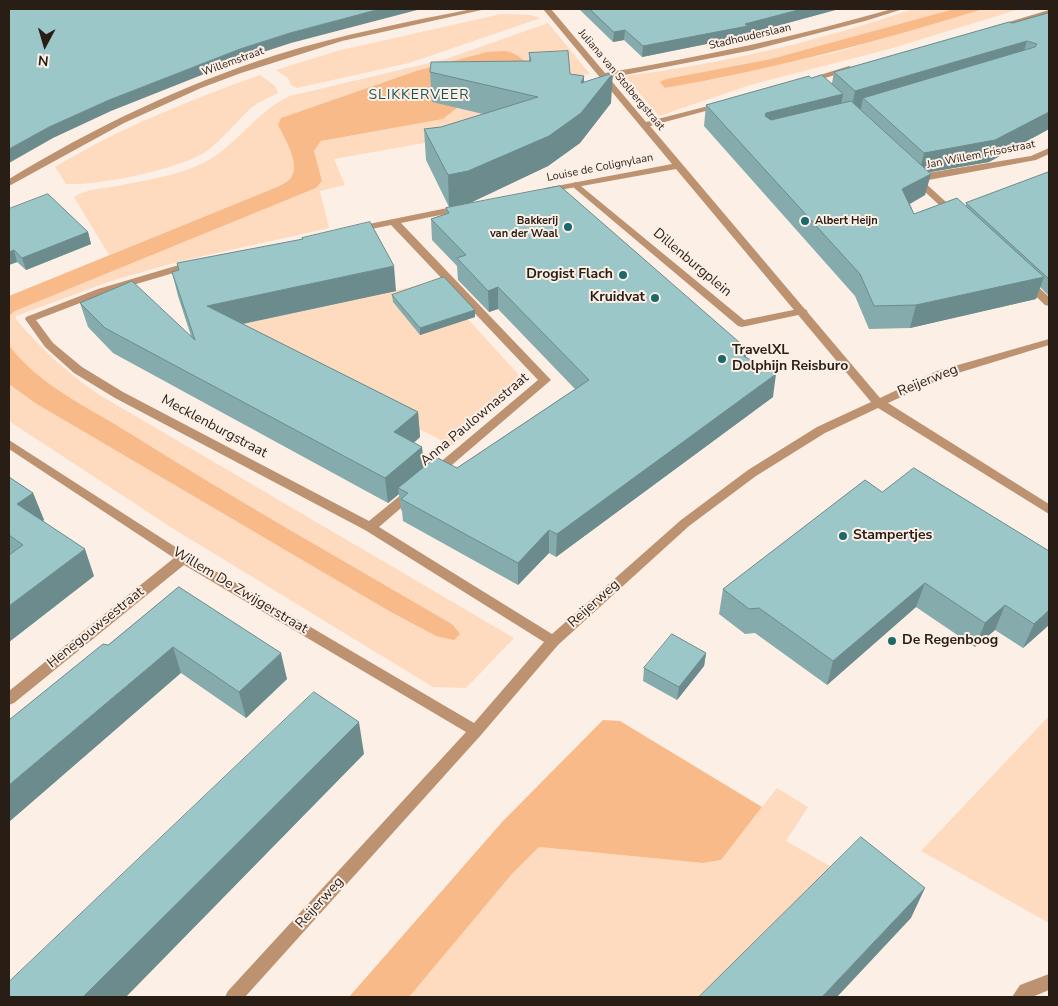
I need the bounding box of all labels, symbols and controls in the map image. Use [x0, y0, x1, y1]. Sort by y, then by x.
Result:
north arrow [20, 20, 70, 70]
street label: Stadhouderslaan [708, 21, 792, 53]
street label: Juliana van Stolbergstraat [575, 27, 667, 133]
street label: Willemstraat [200, 45, 266, 79]
text: N [37, 50, 50, 70]
district label: SLIKKERVEER [367, 88, 471, 104]
street label: Jan Willem Frisostraat [926, 138, 1036, 172]
street label: Louise de Colignylaan [546, 151, 654, 185]
place label: Bakkerij van der Waal [490, 214, 558, 240]
place label: Albert Heijn [815, 214, 878, 228]
marker: Albert Heijn [799, 215, 811, 227]
marker: Bakkerij van der Waal [562, 221, 574, 233]
street label: Dillenburgplein [649, 225, 735, 301]
place label: Drogist Flach [526, 267, 613, 283]
marker: Drogist Flach [617, 269, 629, 281]
place label: Kruidvat [590, 290, 645, 306]
marker: Kruidvat [649, 292, 661, 304]
place label: TravelXL Dolphijn Reisburo [732, 343, 848, 376]
marker: TravelXL Dolphijn Reisburo [716, 353, 728, 365]
street label: Reijerweg [895, 361, 961, 401]
street label: Anna Paulownastraat [417, 370, 533, 470]
street label: Mecklenburgstraat [158, 392, 270, 462]
place label: Stampertjes [853, 528, 932, 544]
marker: Stampertjes [837, 530, 849, 542]
street label: Willem De Zwijgerstraat [170, 544, 310, 638]
street label: Reijerweg [565, 577, 623, 631]
street label: Henegouwsestraat [44, 584, 148, 672]
place label: De Regenboog [902, 633, 998, 649]
marker: De Regenboog [886, 635, 898, 647]
street label: Reijerweg [293, 874, 347, 932]

